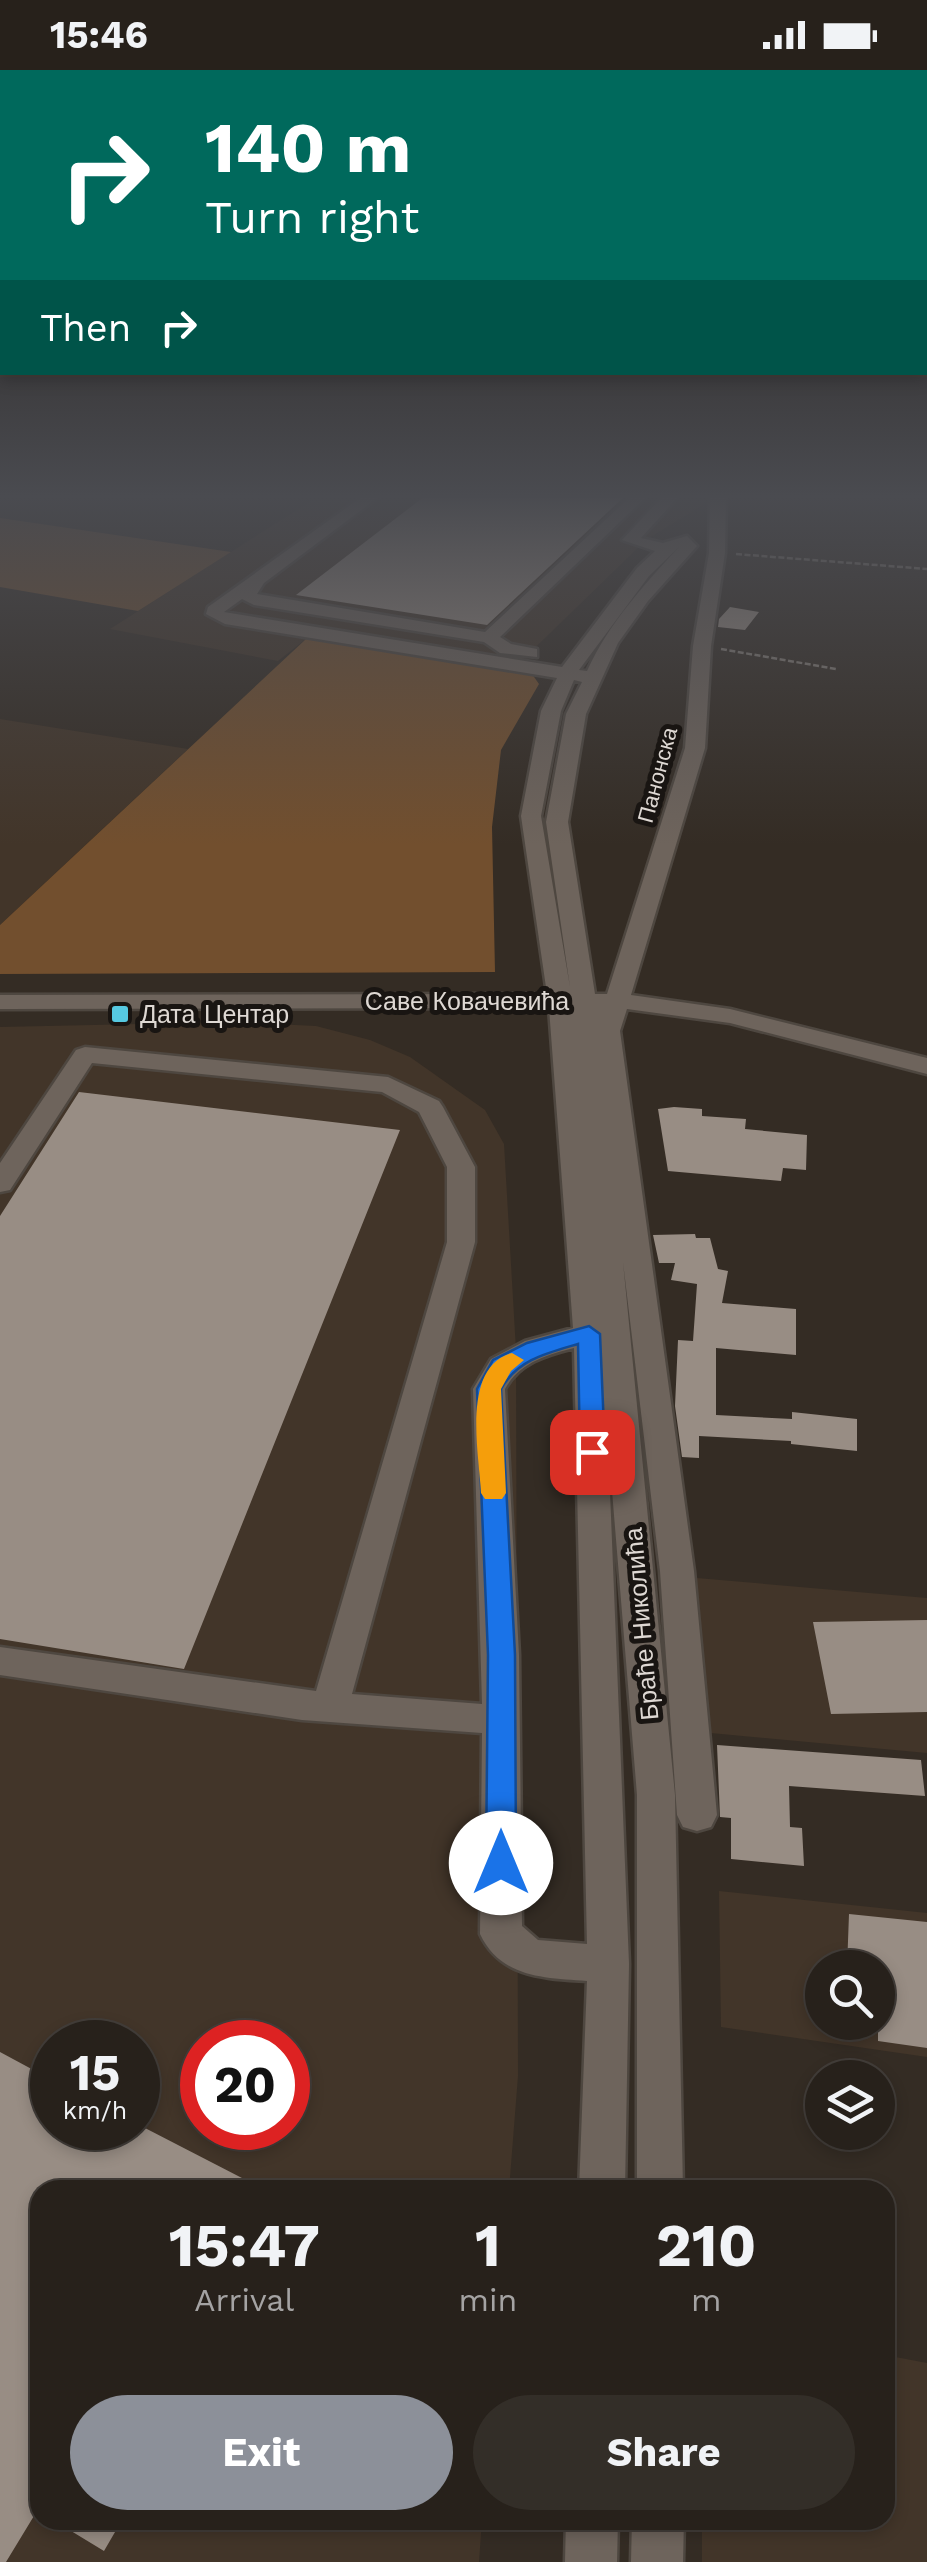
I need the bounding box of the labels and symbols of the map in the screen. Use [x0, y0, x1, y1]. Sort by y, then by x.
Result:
street label: Панонска [633, 724, 682, 826]
street label: Саве Ковачевића [365, 987, 569, 1016]
place label: Дата Центар [140, 1000, 289, 1029]
marker: Дата Центар [109, 1003, 131, 1025]
pin [550, 1410, 635, 1495]
street label: Браће Николића [619, 1526, 664, 1722]
position arrow [449, 1811, 553, 1915]
speed limit sign: 20 [180, 2020, 310, 2150]

